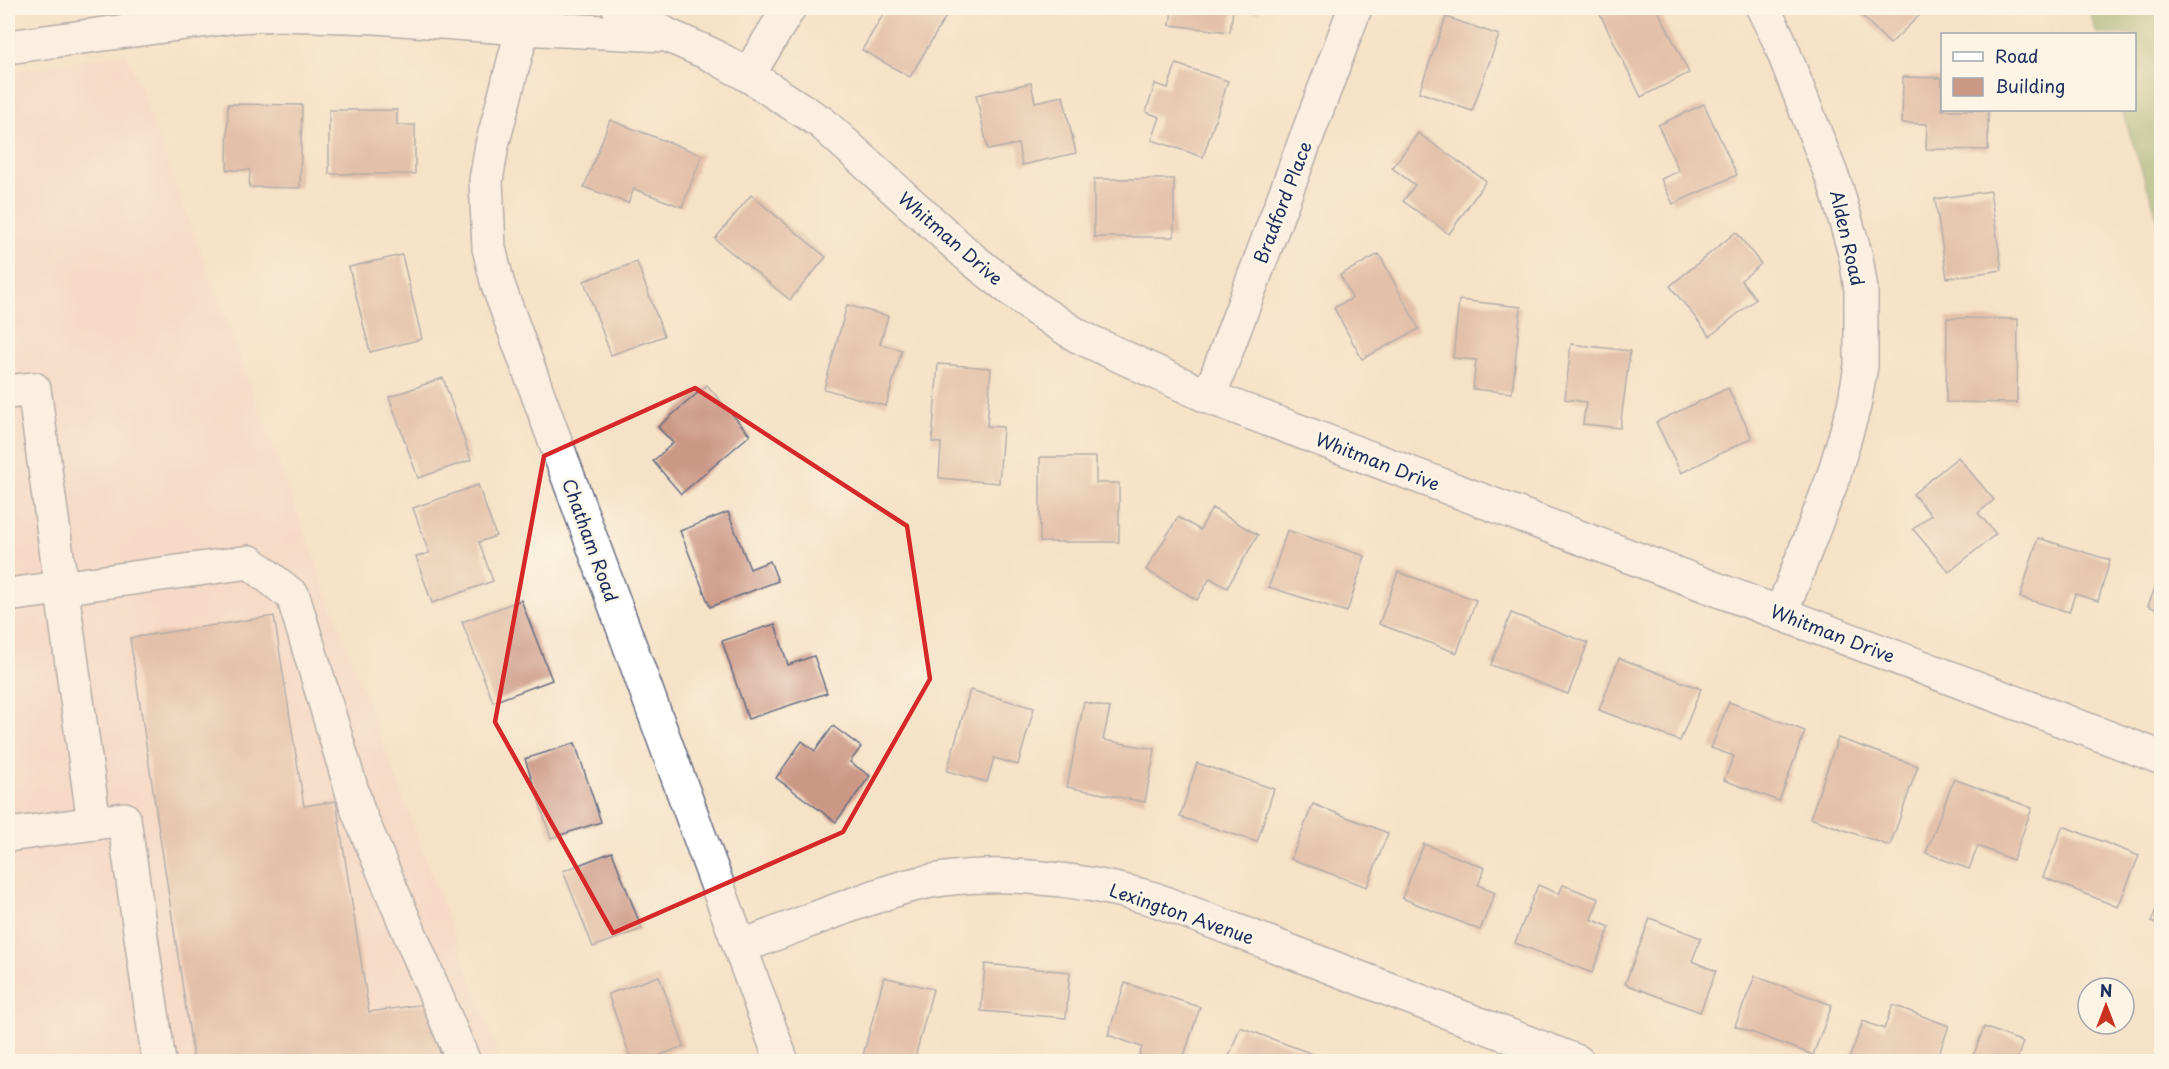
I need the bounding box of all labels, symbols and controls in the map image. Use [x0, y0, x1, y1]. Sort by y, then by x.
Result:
legend [1941, 33, 2136, 111]
text: Road [1995, 42, 2039, 69]
text: Building [1995, 72, 2065, 99]
street label: Bradford Place [1246, 137, 1318, 267]
street label: Whitman Drive [893, 185, 1009, 291]
street label: Alden Road [1824, 188, 1872, 288]
street label: Whitman Drive [1312, 425, 1444, 497]
street label: Chatham Road [556, 475, 626, 605]
street label: Whitman Drive [1767, 597, 1899, 669]
street label: Lexington Avenue [1106, 876, 1258, 950]
north arrow [2076, 976, 2136, 1036]
text: N [2100, 978, 2112, 1002]

